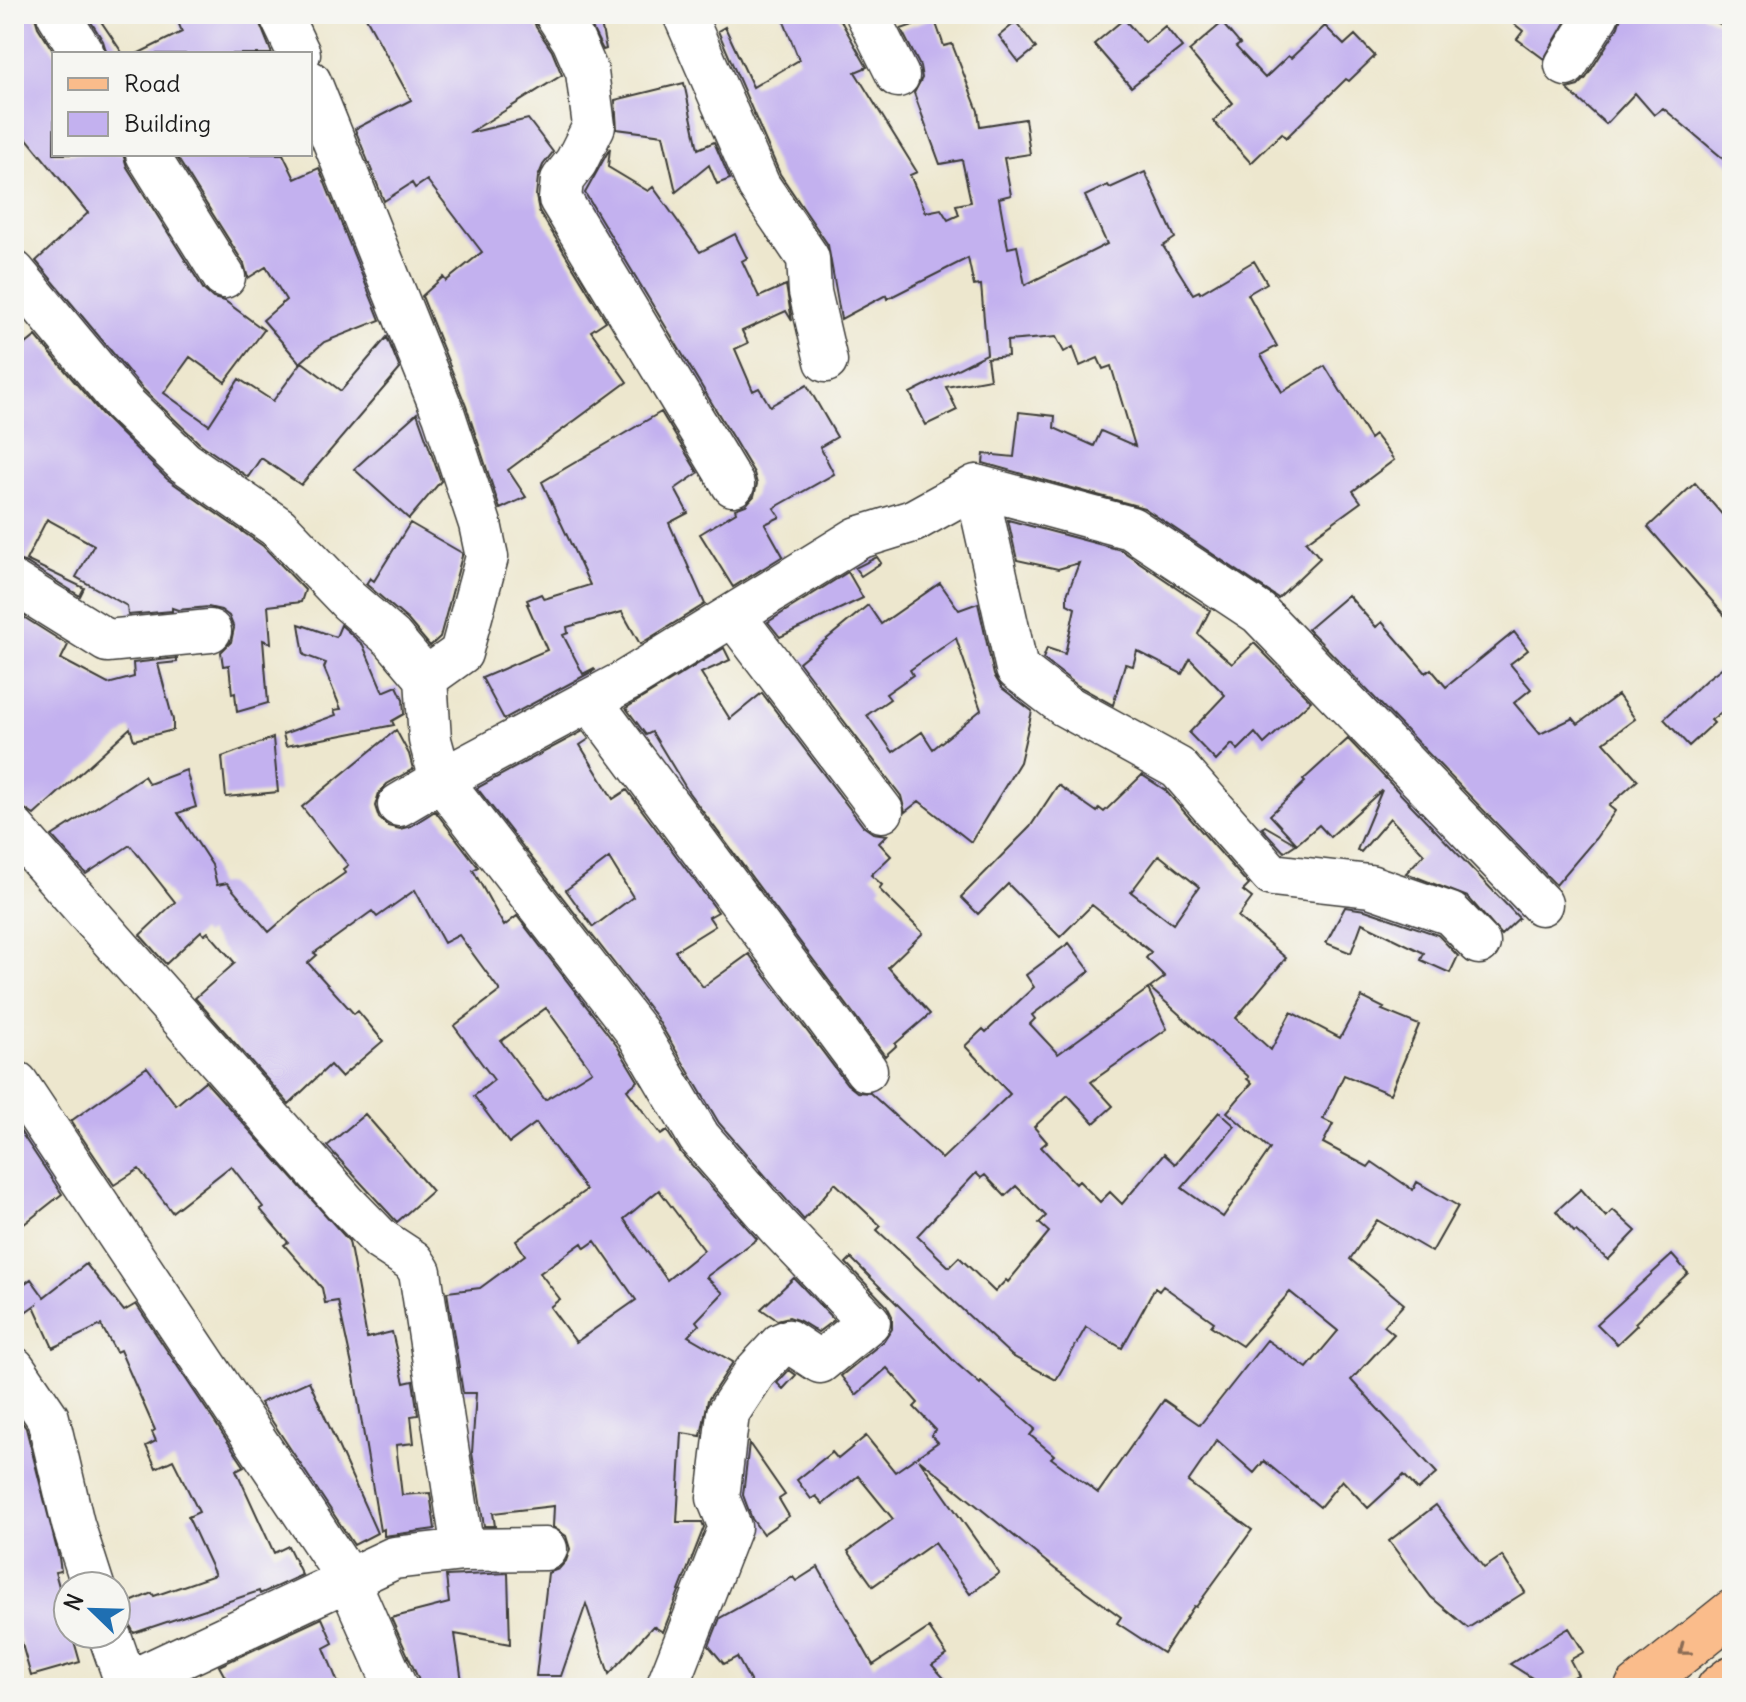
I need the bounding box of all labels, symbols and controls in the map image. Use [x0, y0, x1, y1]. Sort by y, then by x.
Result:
legend [52, 52, 312, 156]
text: Road [124, 68, 180, 98]
text: Building [124, 108, 211, 138]
north arrow [52, 1570, 132, 1650]
text: N [58, 1590, 89, 1615]
one-way arrow [1679, 1640, 1693, 1655]

